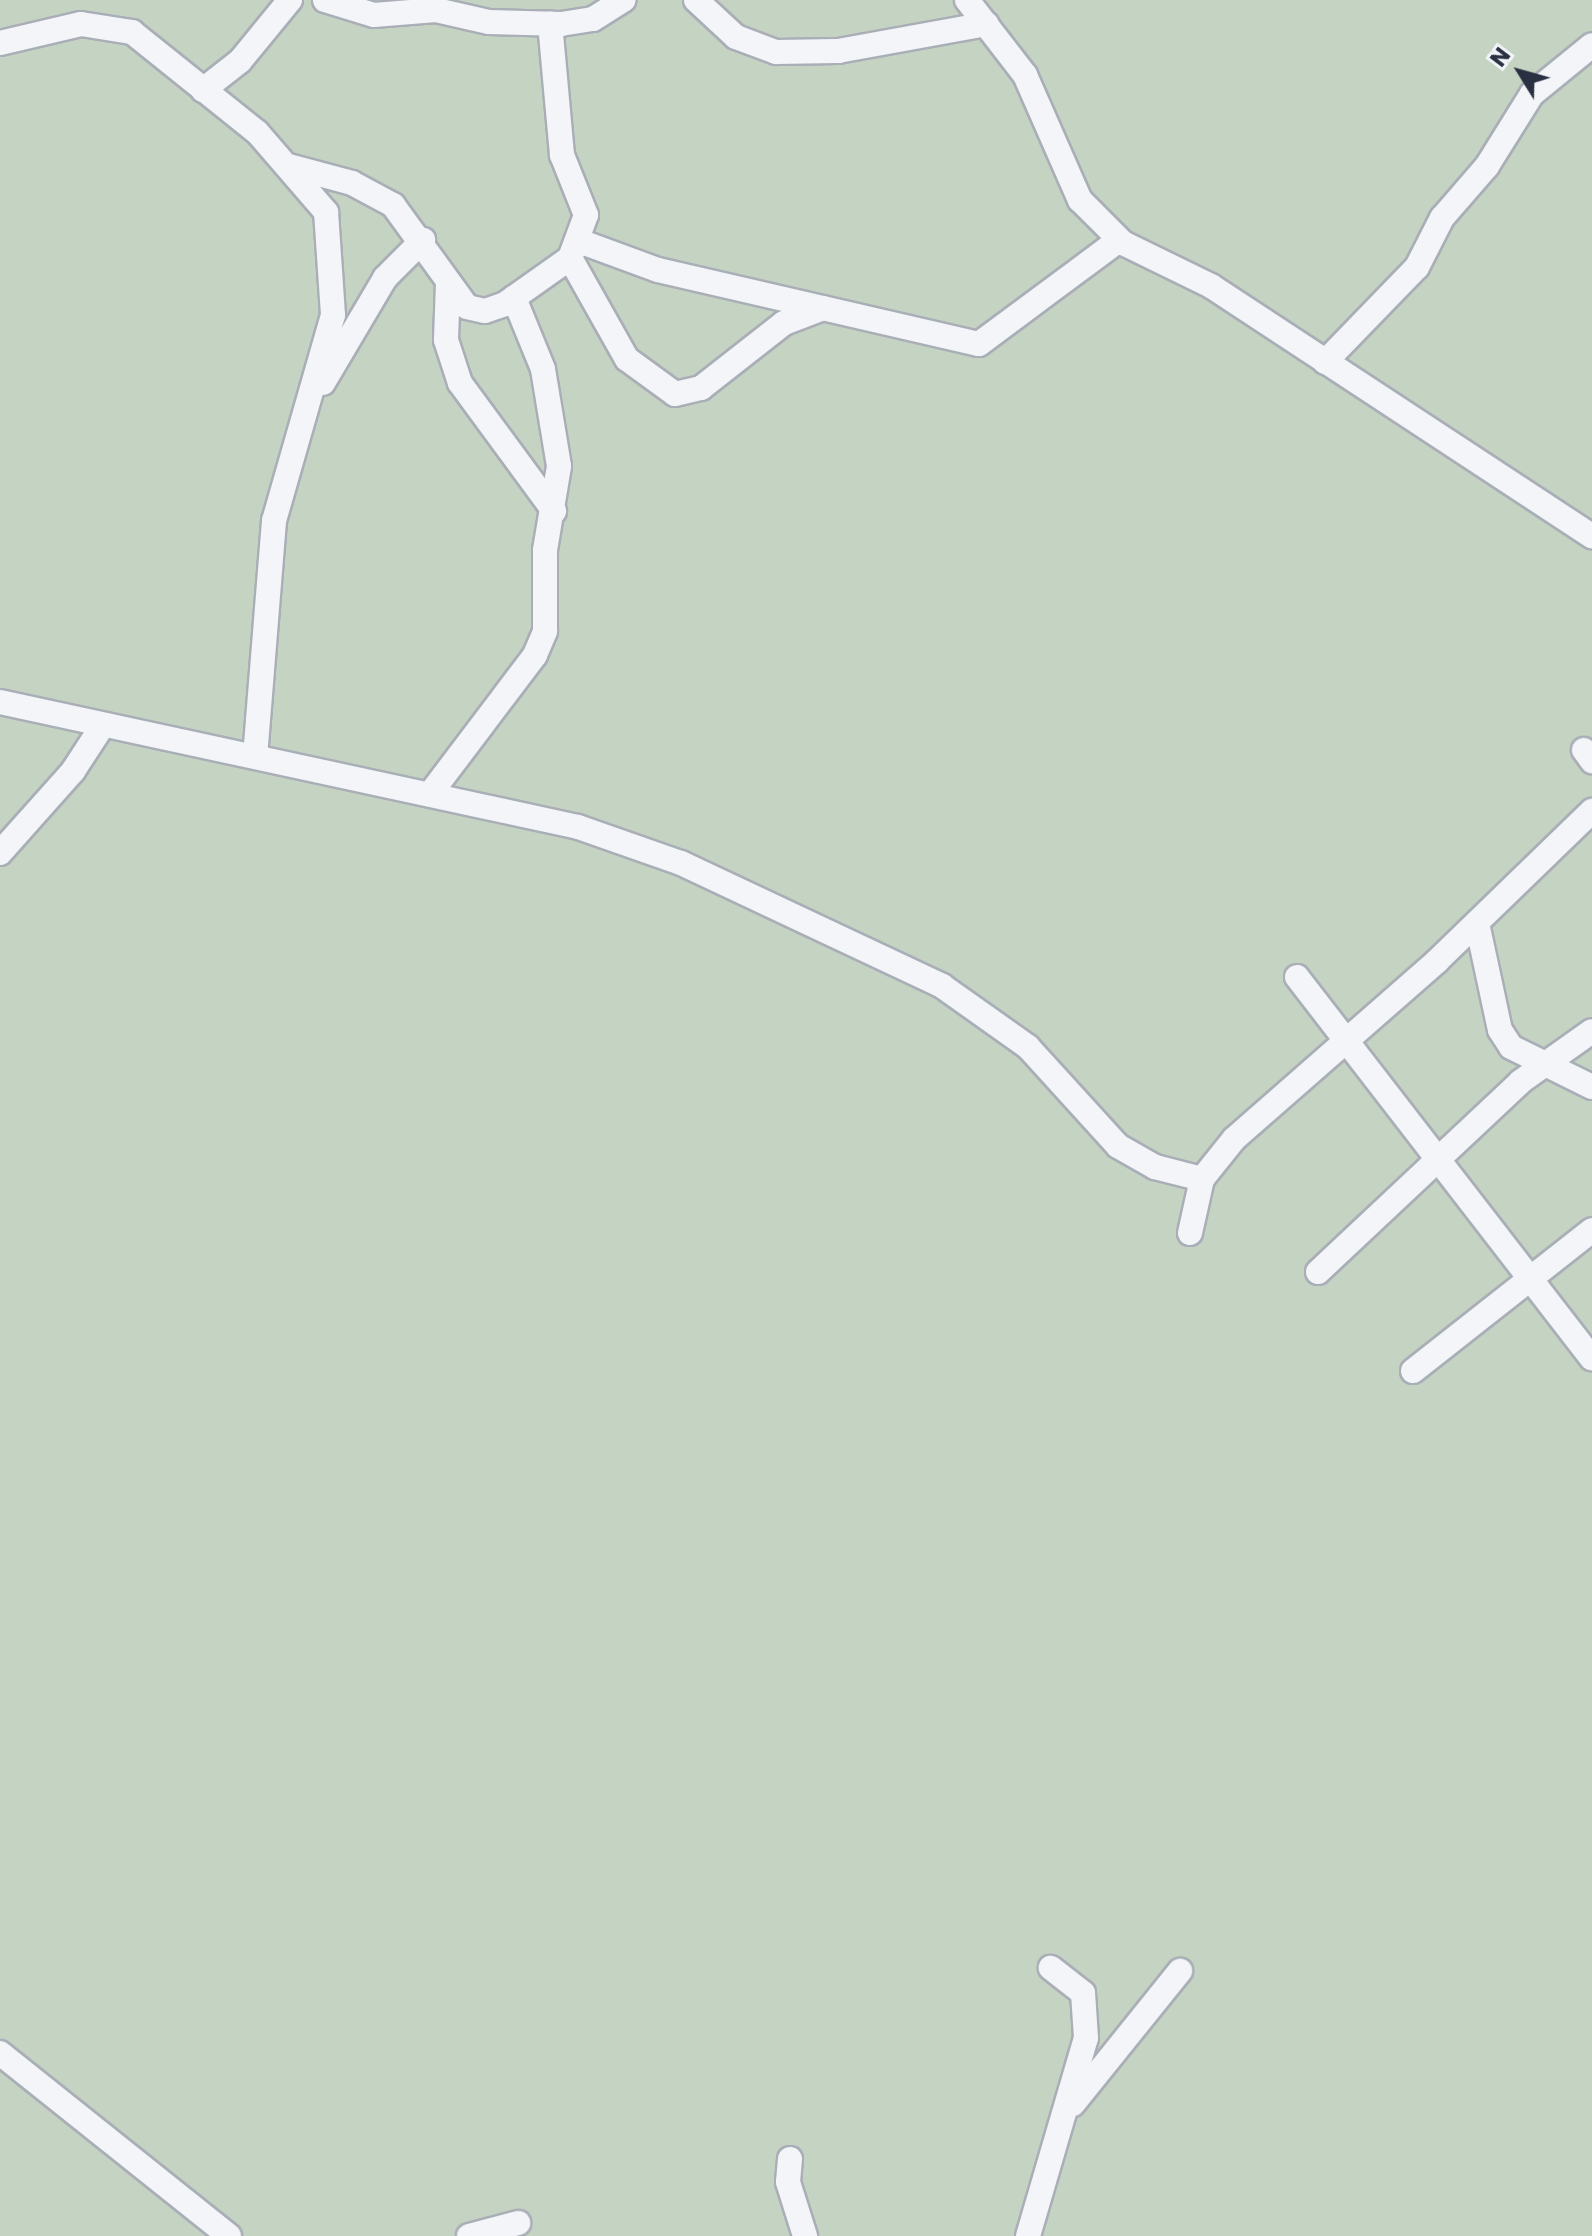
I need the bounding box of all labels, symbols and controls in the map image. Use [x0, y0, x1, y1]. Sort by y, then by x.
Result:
north arrow [1480, 32, 1560, 112]
text: N [1483, 41, 1518, 73]

